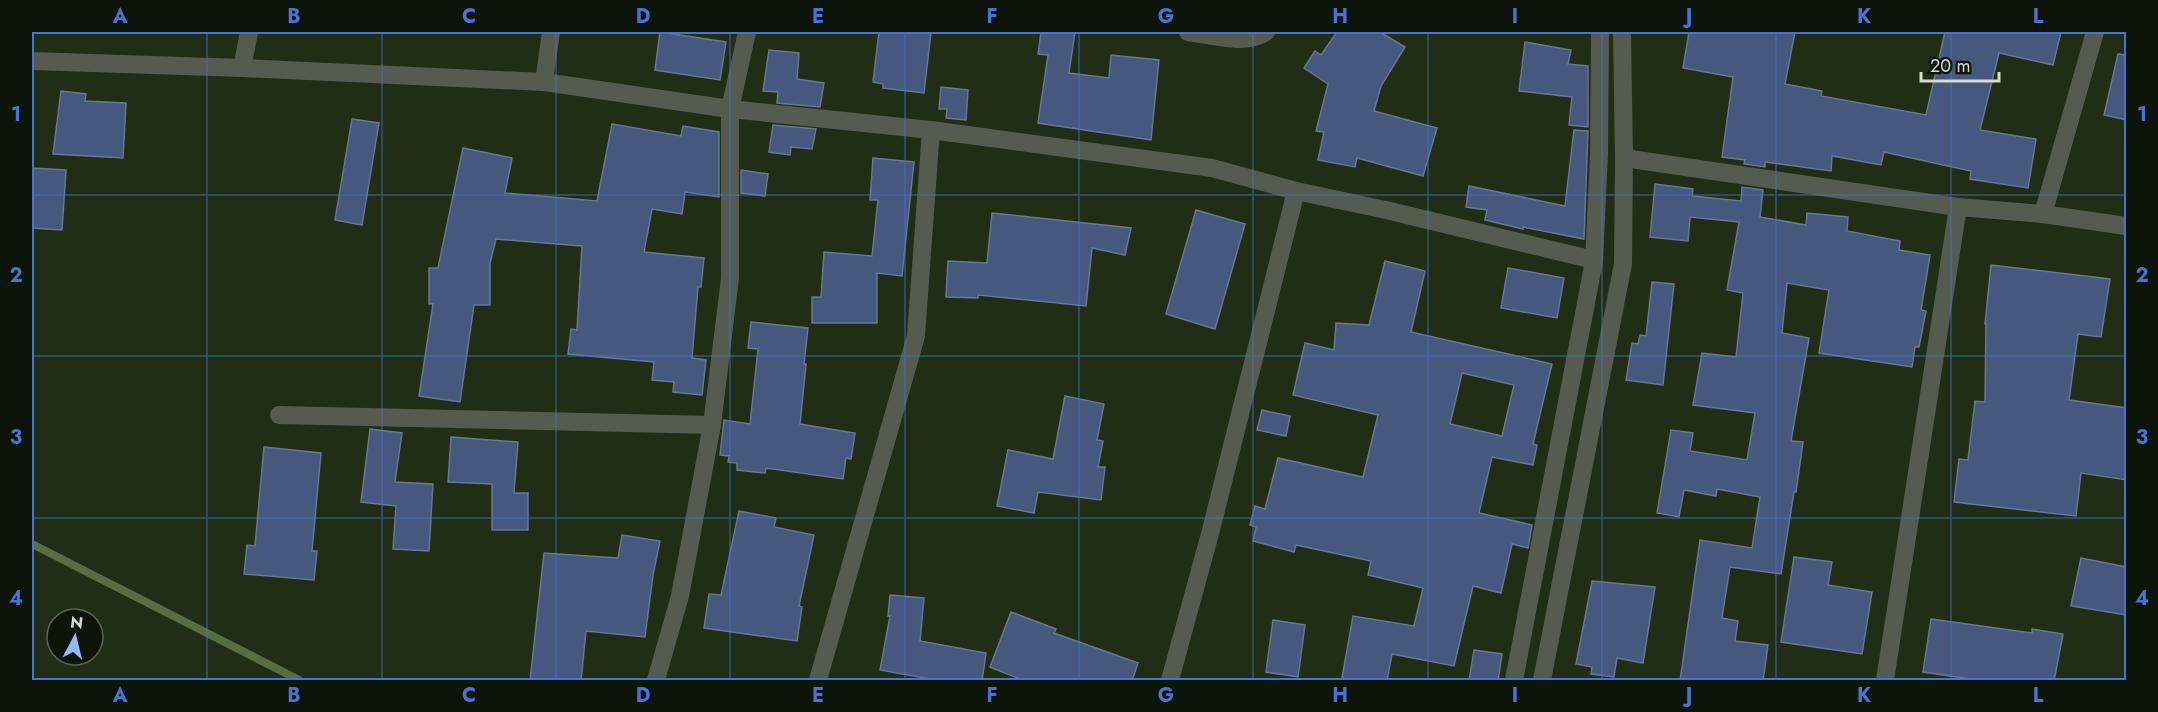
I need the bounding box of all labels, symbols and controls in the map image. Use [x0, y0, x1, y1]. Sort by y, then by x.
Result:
text: A [112, 2, 128, 31]
text: B [287, 2, 301, 31]
text: C [462, 2, 476, 31]
text: D [636, 2, 650, 31]
text: E [812, 2, 824, 31]
text: F [986, 2, 998, 31]
text: G [1158, 2, 1174, 31]
text: H [1332, 2, 1348, 31]
text: I [1512, 2, 1518, 31]
text: J [1682, 2, 1692, 31]
text: K [1857, 2, 1871, 31]
text: L [2033, 2, 2044, 31]
scale bar [1921, 45, 1999, 83]
text: 20 m [1930, 53, 1970, 79]
text: 1 [11, 100, 21, 129]
text: 1 [2137, 100, 2147, 129]
text: 2 [9, 261, 23, 290]
text: 2 [2135, 261, 2149, 290]
text: 3 [10, 423, 22, 452]
text: 3 [2136, 423, 2148, 452]
text: 4 [9, 584, 23, 613]
text: 4 [2135, 584, 2149, 613]
north arrow [45, 607, 105, 667]
text: N [69, 610, 84, 635]
text: A [112, 681, 128, 710]
text: B [287, 681, 301, 710]
text: C [462, 681, 476, 710]
text: D [636, 681, 650, 710]
text: E [812, 681, 824, 710]
text: F [986, 681, 998, 710]
text: G [1158, 681, 1174, 710]
text: H [1332, 681, 1348, 710]
text: I [1512, 681, 1518, 710]
text: J [1682, 681, 1692, 710]
text: K [1857, 681, 1871, 710]
text: L [2033, 681, 2044, 710]

